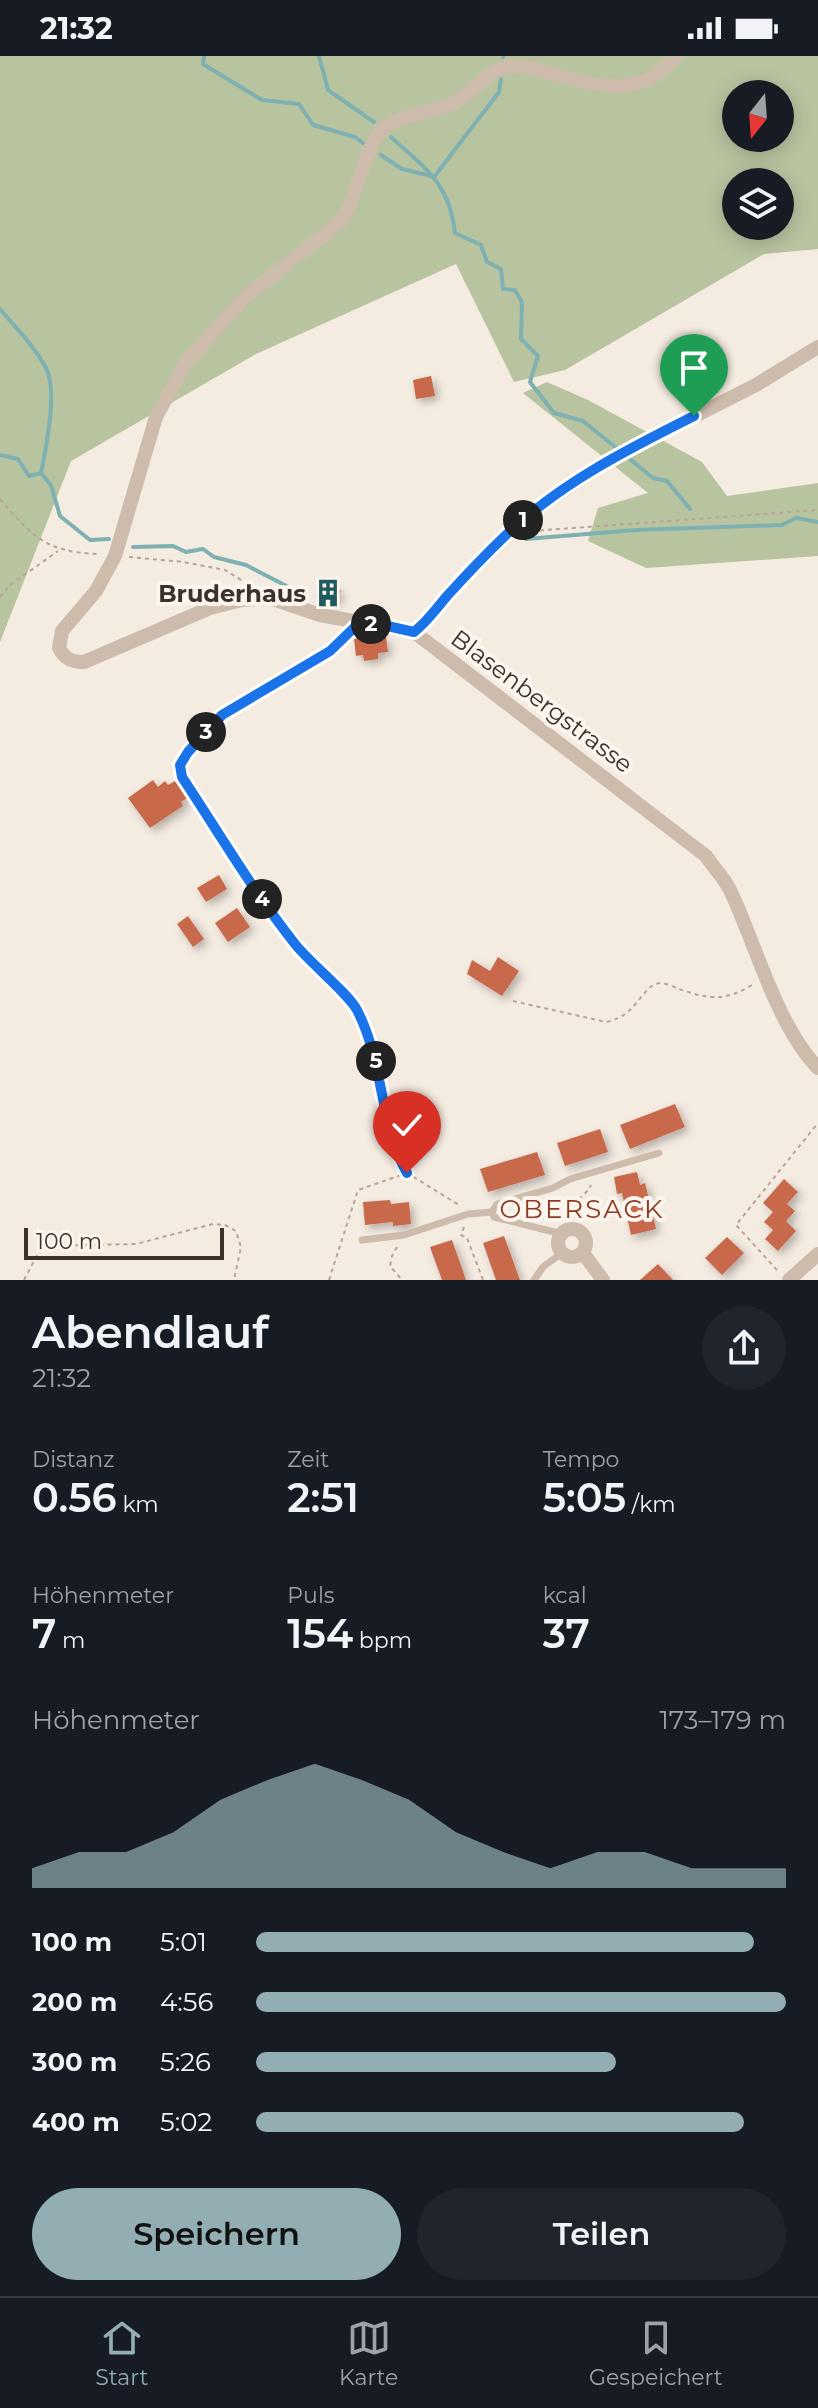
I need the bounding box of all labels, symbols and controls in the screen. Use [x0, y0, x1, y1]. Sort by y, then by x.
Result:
text: 21:32 [40, 10, 113, 47]
north arrow [722, 80, 794, 152]
map controls [722, 80, 794, 240]
button: layers [722, 168, 794, 240]
pin [660, 334, 728, 416]
icon: arrive [672, 346, 716, 390]
pin: 1 [503, 500, 543, 540]
text: 1 [519, 506, 527, 533]
building icon: Bruderhaus [313, 578, 343, 608]
place label: Bruderhaus [158, 579, 306, 608]
pin: 2 [351, 604, 391, 644]
text: 2 [365, 610, 377, 637]
street label: Blasenbergstrasse [445, 623, 639, 779]
pin: 3 [186, 712, 226, 752]
text: 3 [199, 718, 213, 745]
pin: 4 [242, 879, 282, 919]
text: 4 [254, 885, 270, 912]
pin: 5 [356, 1041, 396, 1081]
text: 5 [369, 1047, 383, 1074]
pin [373, 1091, 441, 1173]
icon: check [385, 1103, 429, 1147]
district label: OBERSACK [500, 1193, 664, 1225]
scale bar [24, 1224, 224, 1260]
text: 100 m [36, 1228, 102, 1255]
text: Abendlauf [32, 1305, 269, 1359]
button: share [702, 1306, 786, 1390]
text: 21:32 [32, 1362, 91, 1394]
text: Distanz [32, 1446, 114, 1473]
text: Zeit [287, 1446, 329, 1473]
text: Tempo [543, 1446, 619, 1473]
text: 0.56 [32, 1473, 117, 1522]
text: 2:51 [287, 1473, 359, 1522]
text: 5:05 [543, 1473, 626, 1522]
text: km [117, 1491, 159, 1518]
text: /km [626, 1491, 676, 1518]
text: Höhenmeter [32, 1582, 174, 1609]
text: Puls [287, 1582, 335, 1609]
text: kcal [543, 1582, 587, 1609]
text: 7 [32, 1609, 56, 1658]
text: 154 [287, 1609, 353, 1658]
text: 37 [543, 1609, 590, 1658]
text: m [56, 1627, 85, 1654]
text: bpm [353, 1627, 412, 1654]
text: Höhenmeter [32, 1704, 200, 1736]
text: 173–179 m [659, 1704, 786, 1736]
text: 100 m [32, 1926, 112, 1958]
text: 5:01 [160, 1926, 207, 1958]
text: 200 m [32, 1986, 117, 2018]
text: 4:56 [160, 1986, 213, 2018]
text: 300 m [32, 2046, 117, 2078]
text: 5:26 [160, 2046, 211, 2078]
text: 400 m [32, 2106, 120, 2138]
text: 5:02 [160, 2106, 212, 2138]
button: Speichern [32, 2188, 401, 2280]
button: Teilen [417, 2188, 786, 2280]
tab: Start [95, 2316, 148, 2391]
tab: Karte [339, 2316, 398, 2391]
tab: Gespeichert [589, 2316, 723, 2391]

